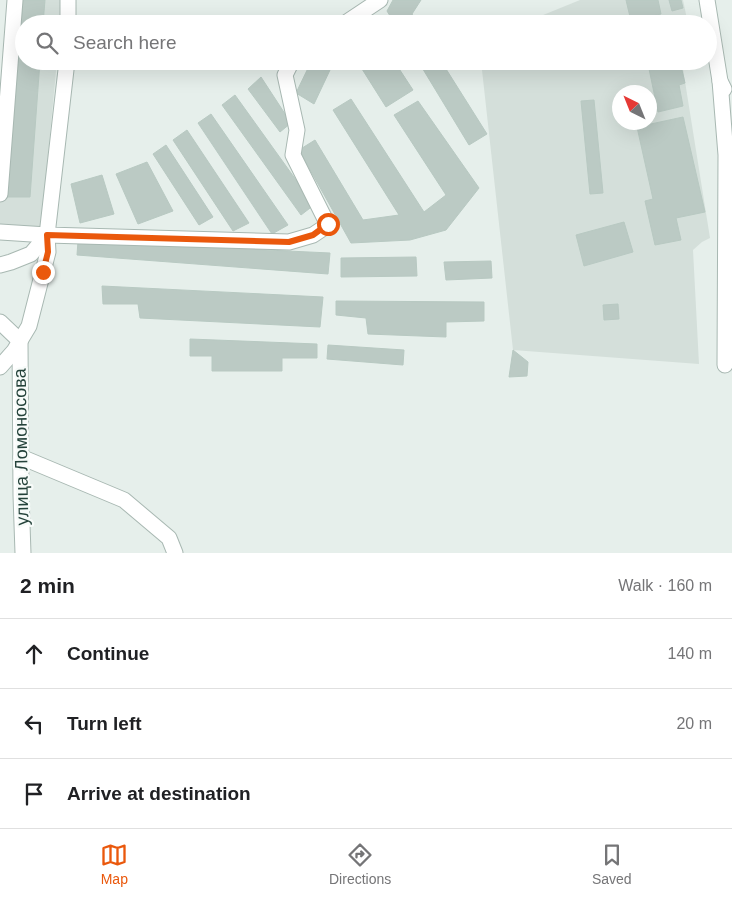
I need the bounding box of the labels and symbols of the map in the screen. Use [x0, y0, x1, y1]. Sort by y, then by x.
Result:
north arrow [612, 85, 657, 130]
route start [317, 213, 340, 236]
route end [32, 261, 55, 284]
street label: улица Ломоносова [10, 367, 32, 526]

